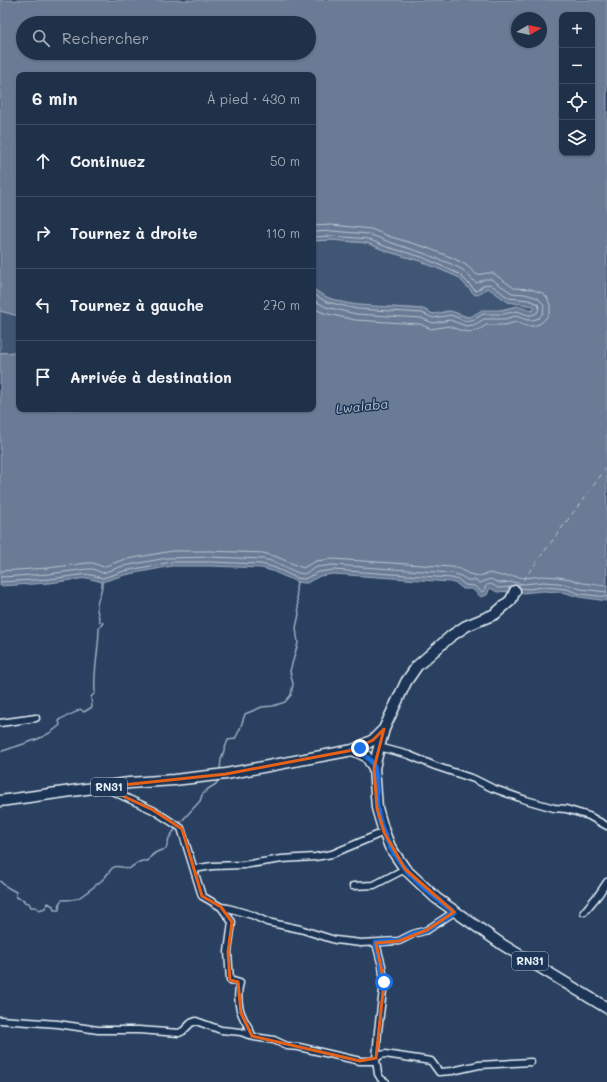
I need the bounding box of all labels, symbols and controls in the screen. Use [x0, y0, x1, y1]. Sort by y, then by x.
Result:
north arrow [511, 12, 547, 48]
map controls [559, 12, 595, 156]
button: + [559, 12, 595, 48]
search box [16, 16, 316, 60]
icon: search [30, 27, 52, 49]
text: Rechercher [62, 28, 149, 48]
button: − [559, 48, 595, 84]
button: locate [559, 84, 595, 120]
text: 6 min [32, 87, 77, 109]
text: À pied · 430 m [207, 90, 300, 107]
button: layers [559, 120, 595, 156]
icon: ahead [32, 150, 54, 172]
text: Continuez [70, 151, 145, 171]
text: 50 m [270, 152, 300, 169]
icon: right [32, 222, 54, 244]
text: Tournez à droite [70, 223, 198, 243]
text: 110 m [266, 224, 300, 241]
icon: left [32, 294, 54, 316]
text: Tournez à gauche [70, 295, 204, 315]
text: 270 m [263, 296, 300, 313]
icon: arrive [32, 366, 54, 388]
text: Arrivée à destination [70, 367, 232, 387]
water label: Lwalaba [335, 394, 389, 417]
route end [351, 739, 369, 757]
road number: RN31 [91, 778, 127, 796]
road number: RN31 [512, 952, 548, 970]
route start [375, 973, 393, 991]

